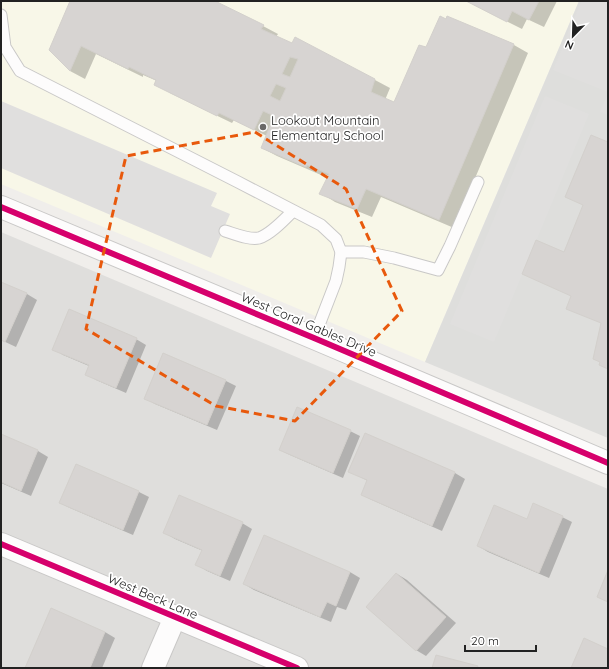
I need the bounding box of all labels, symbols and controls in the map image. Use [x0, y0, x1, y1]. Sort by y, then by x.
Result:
north arrow [553, 16, 593, 56]
text: N [563, 37, 576, 53]
place label: Lookout Mountain Elementary School [271, 112, 384, 143]
marker: Lookout Mountain Elementary School [258, 122, 268, 132]
street label: West Coral Gables Drive [239, 288, 379, 360]
street label: West Beck Lane [105, 570, 201, 622]
scale bar [465, 627, 536, 653]
text: 20 m [471, 633, 499, 648]

